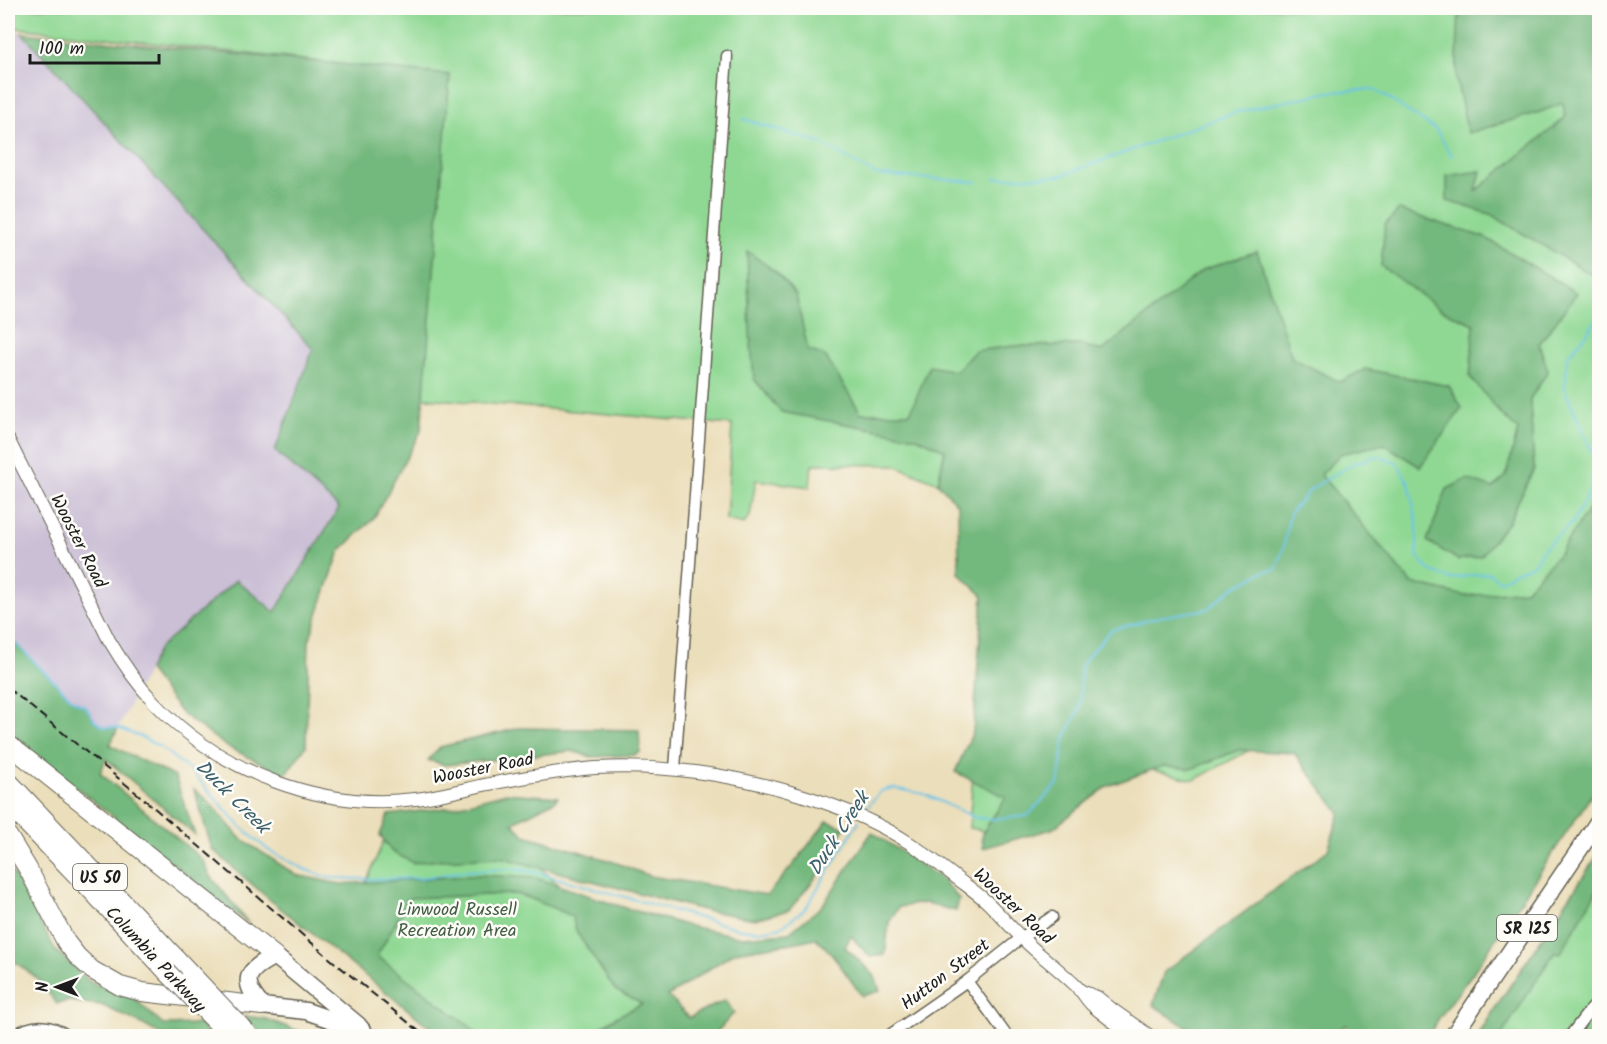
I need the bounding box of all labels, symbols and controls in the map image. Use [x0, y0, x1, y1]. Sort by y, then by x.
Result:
scale bar [30, 27, 159, 65]
text: 100 m [39, 35, 84, 64]
street label: Wooster Road [42, 489, 114, 595]
street label: Wooster Road [430, 745, 537, 793]
water label: Duck Creek [187, 753, 278, 844]
water label: Duck Creek [800, 783, 880, 883]
street label: Wooster Road [966, 862, 1061, 953]
road number: US 50 [73, 864, 127, 890]
park label: Linwood Russell Recreation Area [397, 896, 517, 946]
street label: Columbia Parkway [97, 900, 213, 1021]
road number: SR 125 [1497, 915, 1557, 941]
street label: Hutton Street [895, 931, 997, 1018]
north arrow [27, 957, 87, 1017]
text: N [31, 982, 56, 992]

